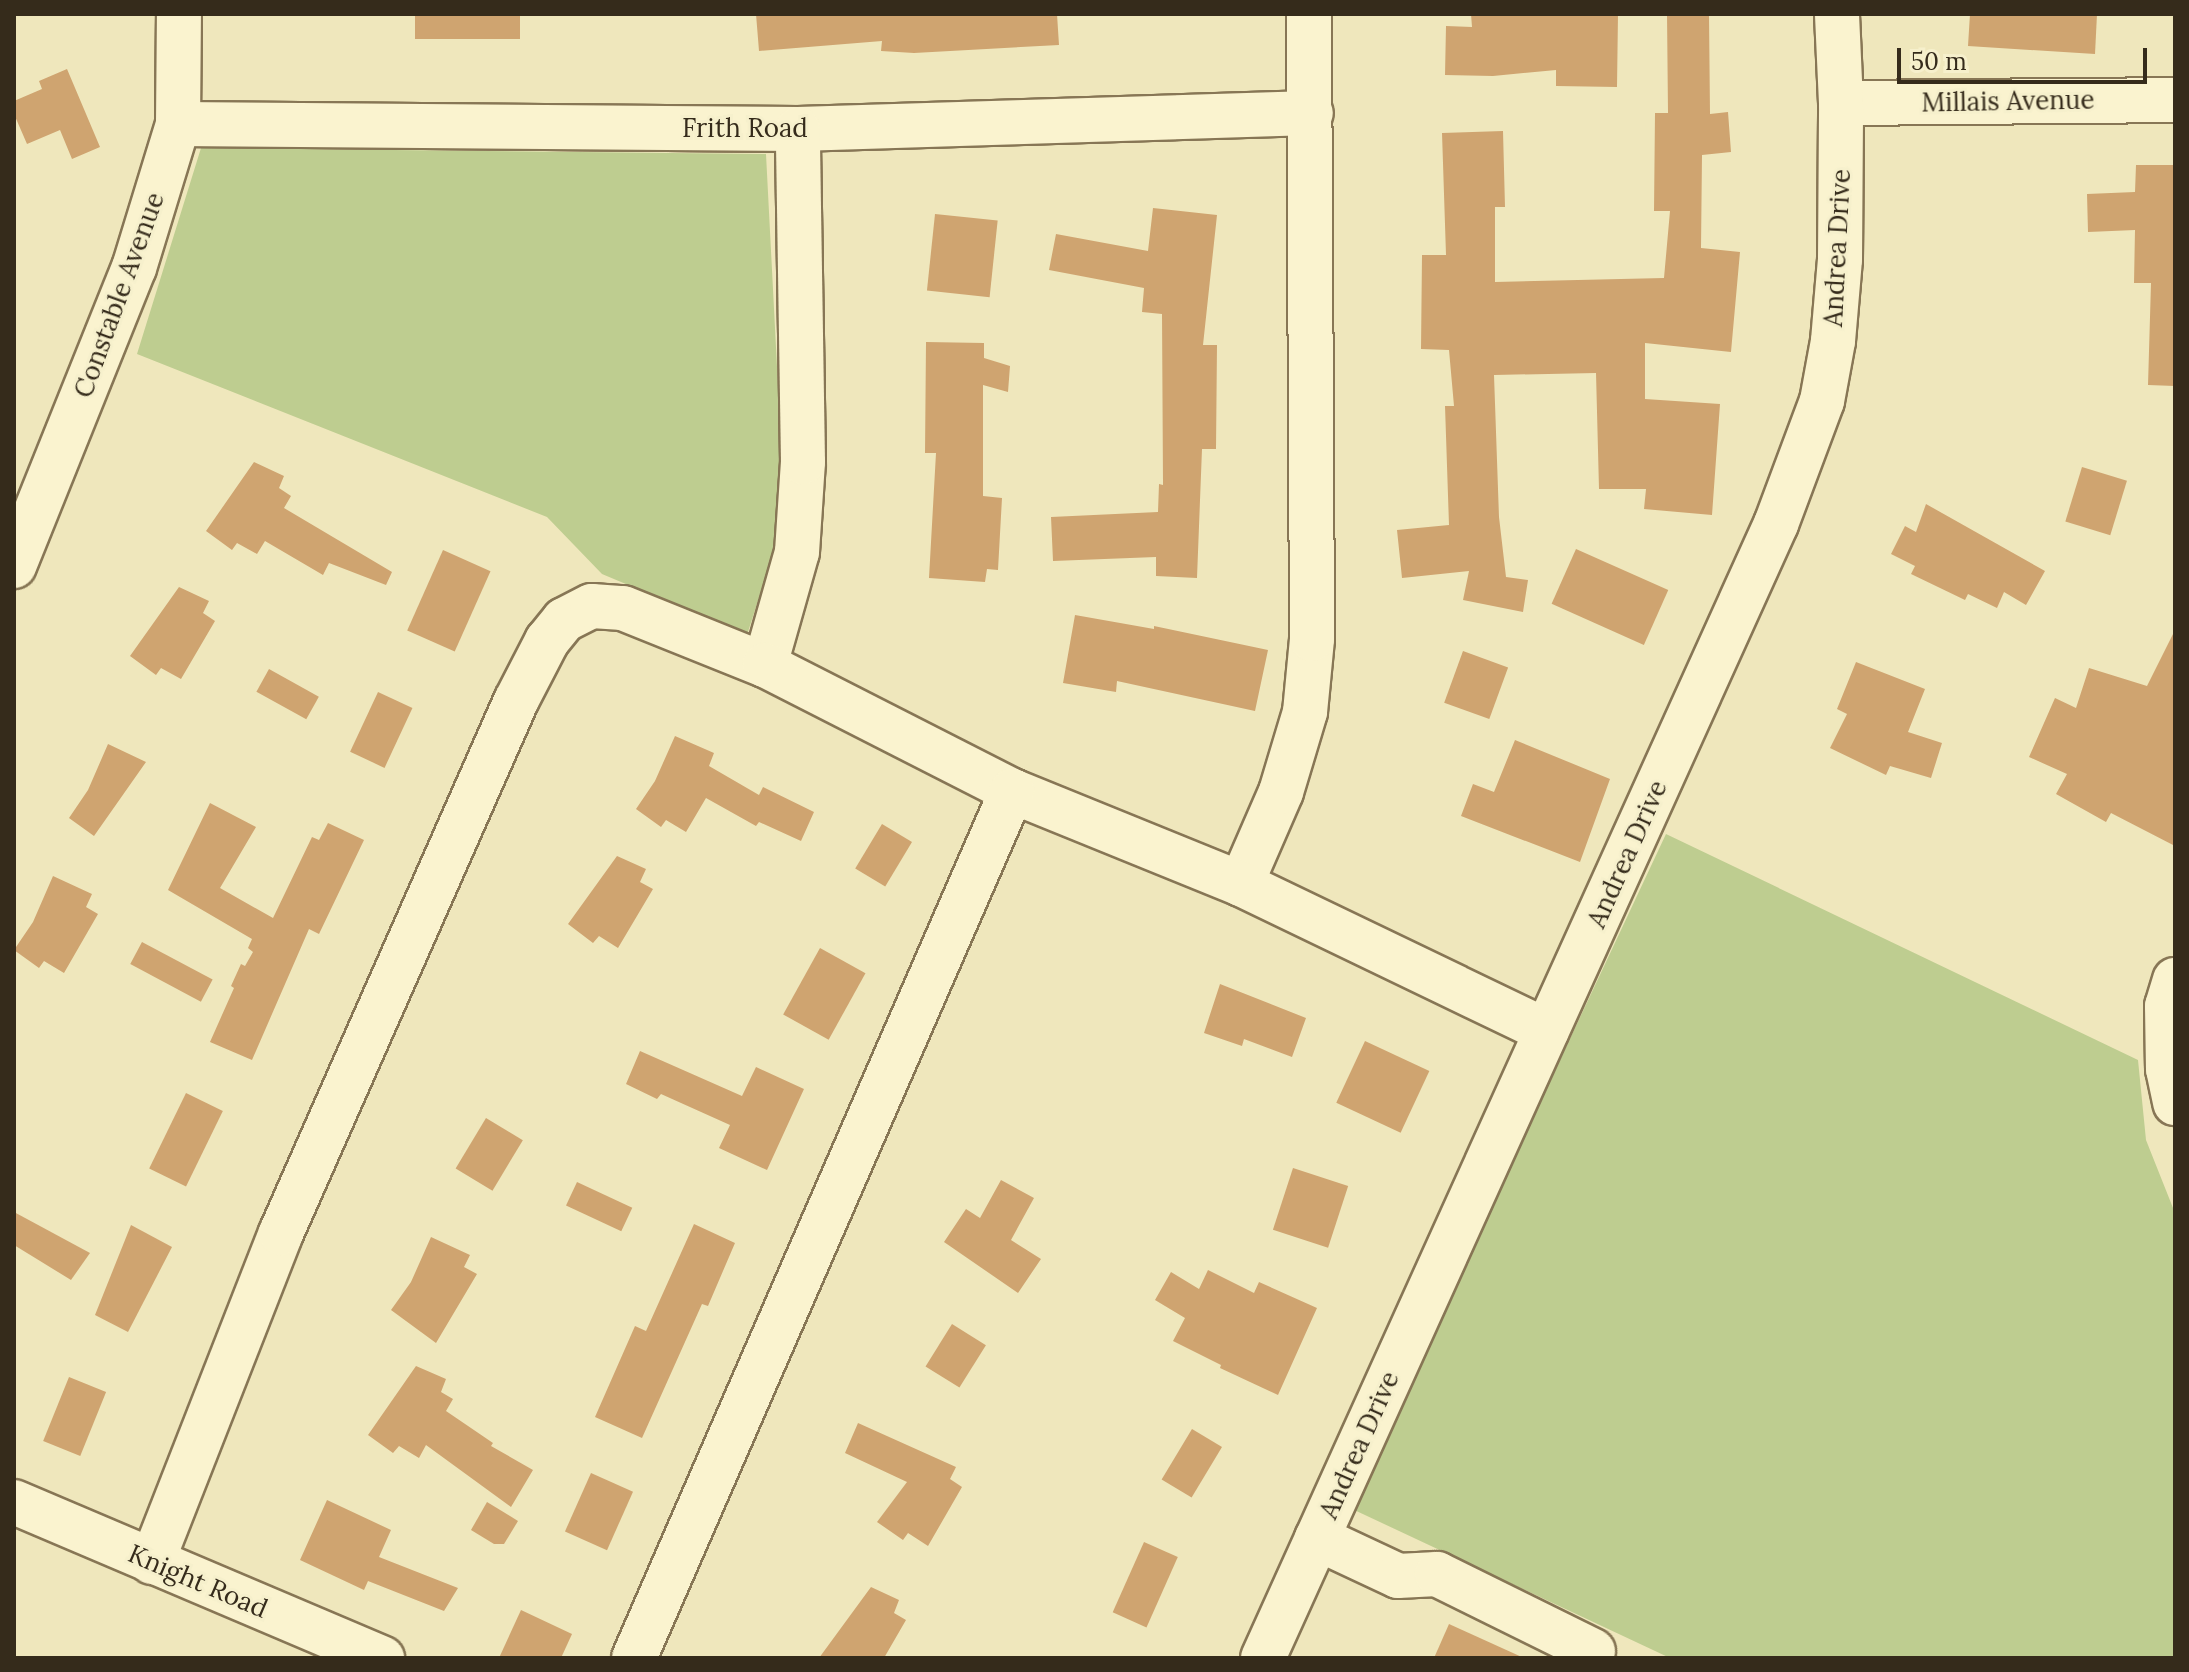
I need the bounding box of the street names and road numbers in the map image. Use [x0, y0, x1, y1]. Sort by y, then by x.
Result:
street label: Millais Avenue [1921, 84, 2095, 118]
street label: Frith Road [682, 112, 808, 144]
street label: Andrea Drive [1817, 168, 1857, 328]
street label: Constable Avenue [67, 188, 171, 402]
street label: Andrea Drive [1581, 775, 1673, 933]
street label: Andrea Drive [1313, 1366, 1405, 1524]
street label: Knight Road [124, 1538, 272, 1624]

